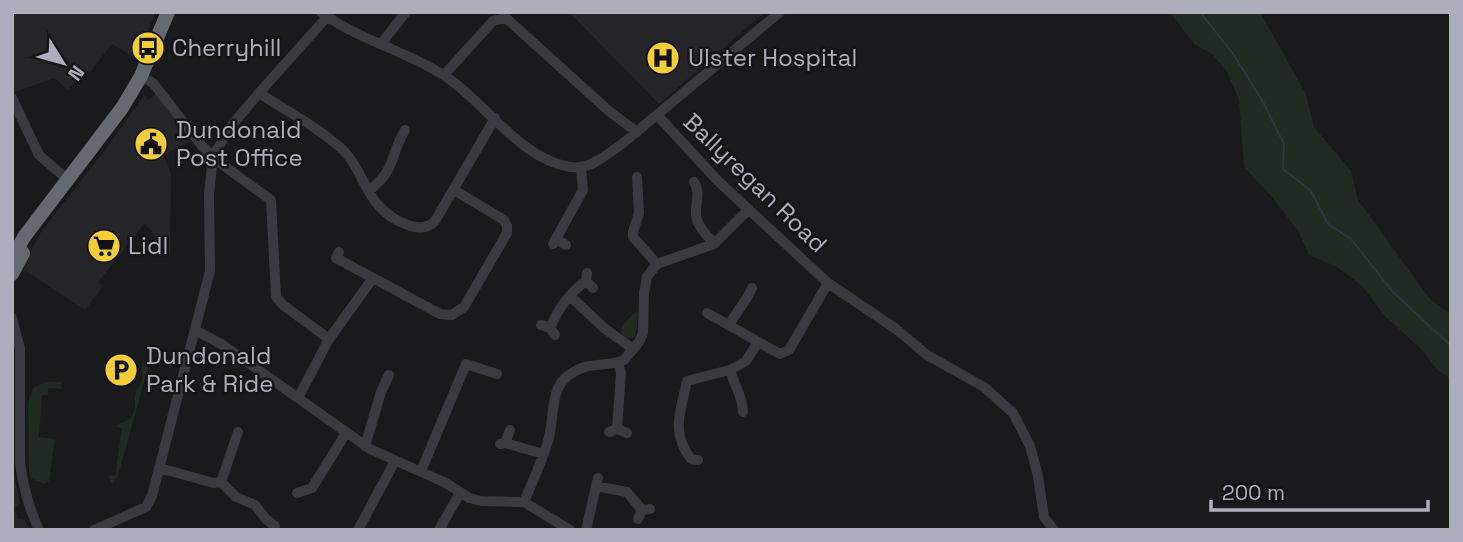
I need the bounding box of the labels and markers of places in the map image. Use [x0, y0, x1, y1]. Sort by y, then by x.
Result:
bus stop icon: Cherryhill [129, 29, 167, 67]
place label: Cherryhill [172, 32, 281, 63]
hospital icon: Ulster Hospital [644, 39, 682, 77]
place label: Ulster Hospital [688, 42, 857, 73]
place label: Dundonald Post Office [176, 114, 303, 173]
public building icon: Dundonald Post Office [132, 125, 170, 163]
supermarket icon: Lidl [85, 227, 123, 265]
place label: Lidl [128, 230, 168, 261]
place label: Dundonald Park & Ride [146, 340, 273, 399]
parking icon: Dundonald Park & Ride [102, 351, 140, 389]

